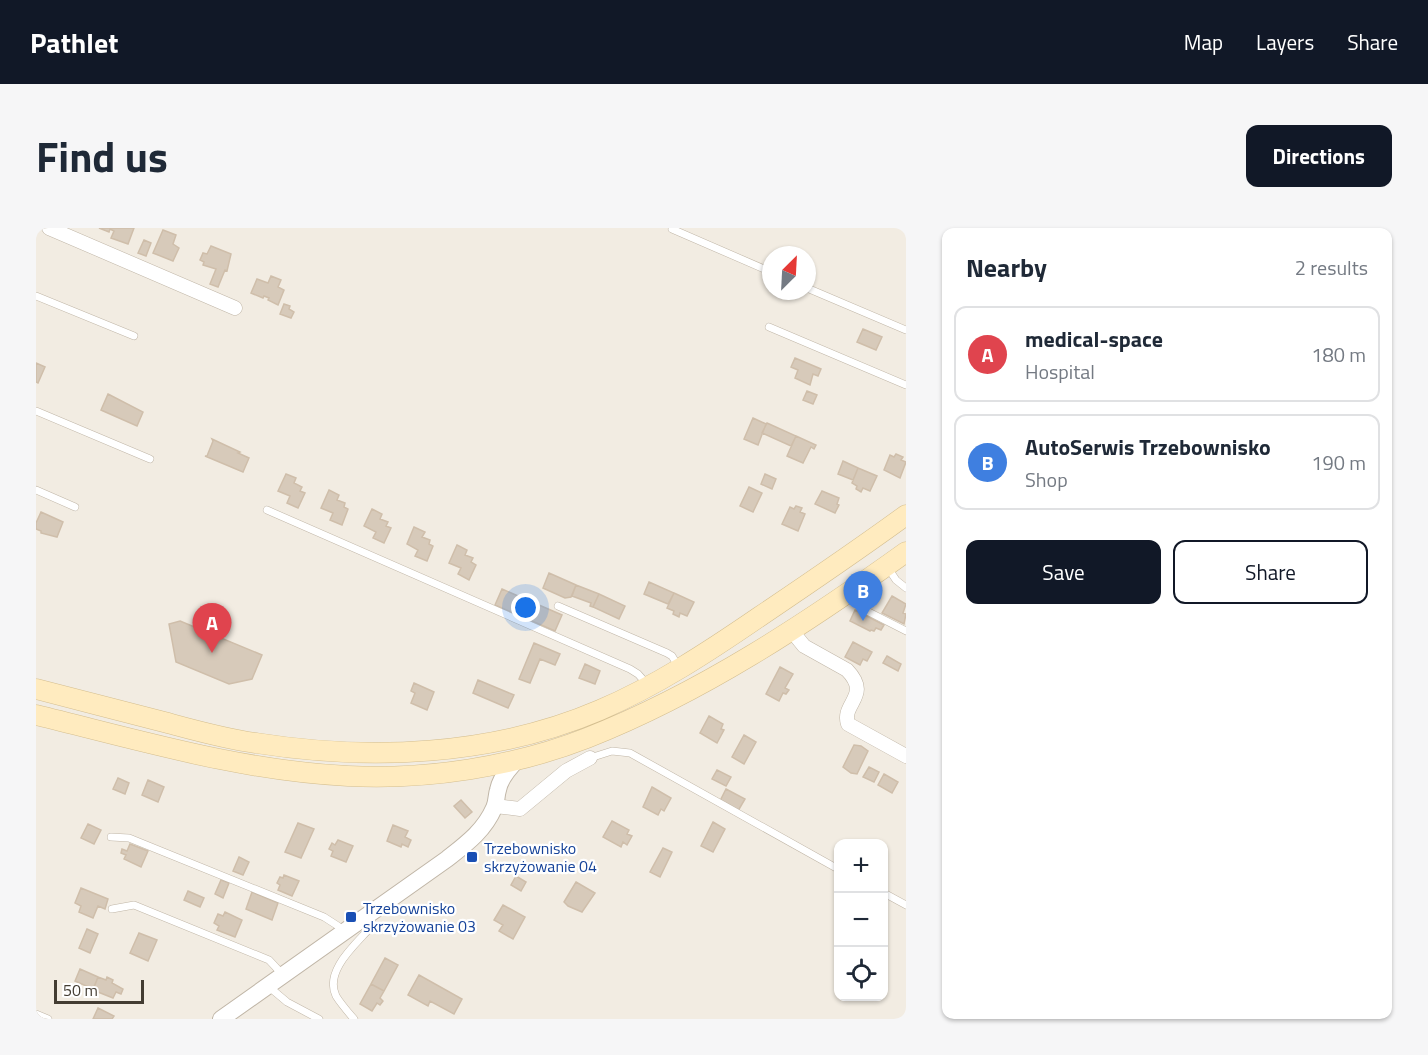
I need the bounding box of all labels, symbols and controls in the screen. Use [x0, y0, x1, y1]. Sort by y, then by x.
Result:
text: Pathlet [30, 21, 118, 64]
text: Map [1184, 26, 1223, 58]
text: Layers [1256, 26, 1314, 58]
text: Share [1347, 26, 1398, 58]
text: Find us [36, 124, 168, 188]
button: Directions [1246, 125, 1392, 187]
north arrow [762, 246, 816, 300]
text: Nearby [966, 248, 1047, 287]
text: 2 results [1295, 252, 1368, 283]
text: medical-space [1025, 322, 1163, 356]
text: A [981, 339, 994, 370]
text: 180 m [1311, 339, 1366, 370]
text: Hospital [1025, 356, 1095, 387]
text: AutoSerwis Trzebownisko [1025, 430, 1271, 464]
text: B [981, 447, 994, 478]
text: 190 m [1311, 447, 1366, 478]
text: Shop [1025, 464, 1068, 495]
button: Save [966, 540, 1161, 604]
button: Share [1173, 540, 1368, 604]
pin: B [844, 572, 882, 621]
your location [511, 593, 540, 622]
pin: A [192, 604, 231, 653]
place label: Trzebownisko skrzyżowanie 04 [484, 836, 597, 878]
map controls [834, 839, 888, 1001]
button: + [834, 839, 888, 893]
marker: Trzebownisko skrzyżowanie 04 [465, 850, 479, 864]
button: − [834, 893, 888, 947]
place label: Trzebownisko skrzyżowanie 03 [363, 896, 476, 938]
marker: Trzebownisko skrzyżowanie 03 [344, 910, 358, 924]
button: locate [834, 947, 888, 1001]
scale bar [54, 977, 144, 1004]
text: 50 m [63, 978, 98, 1002]

